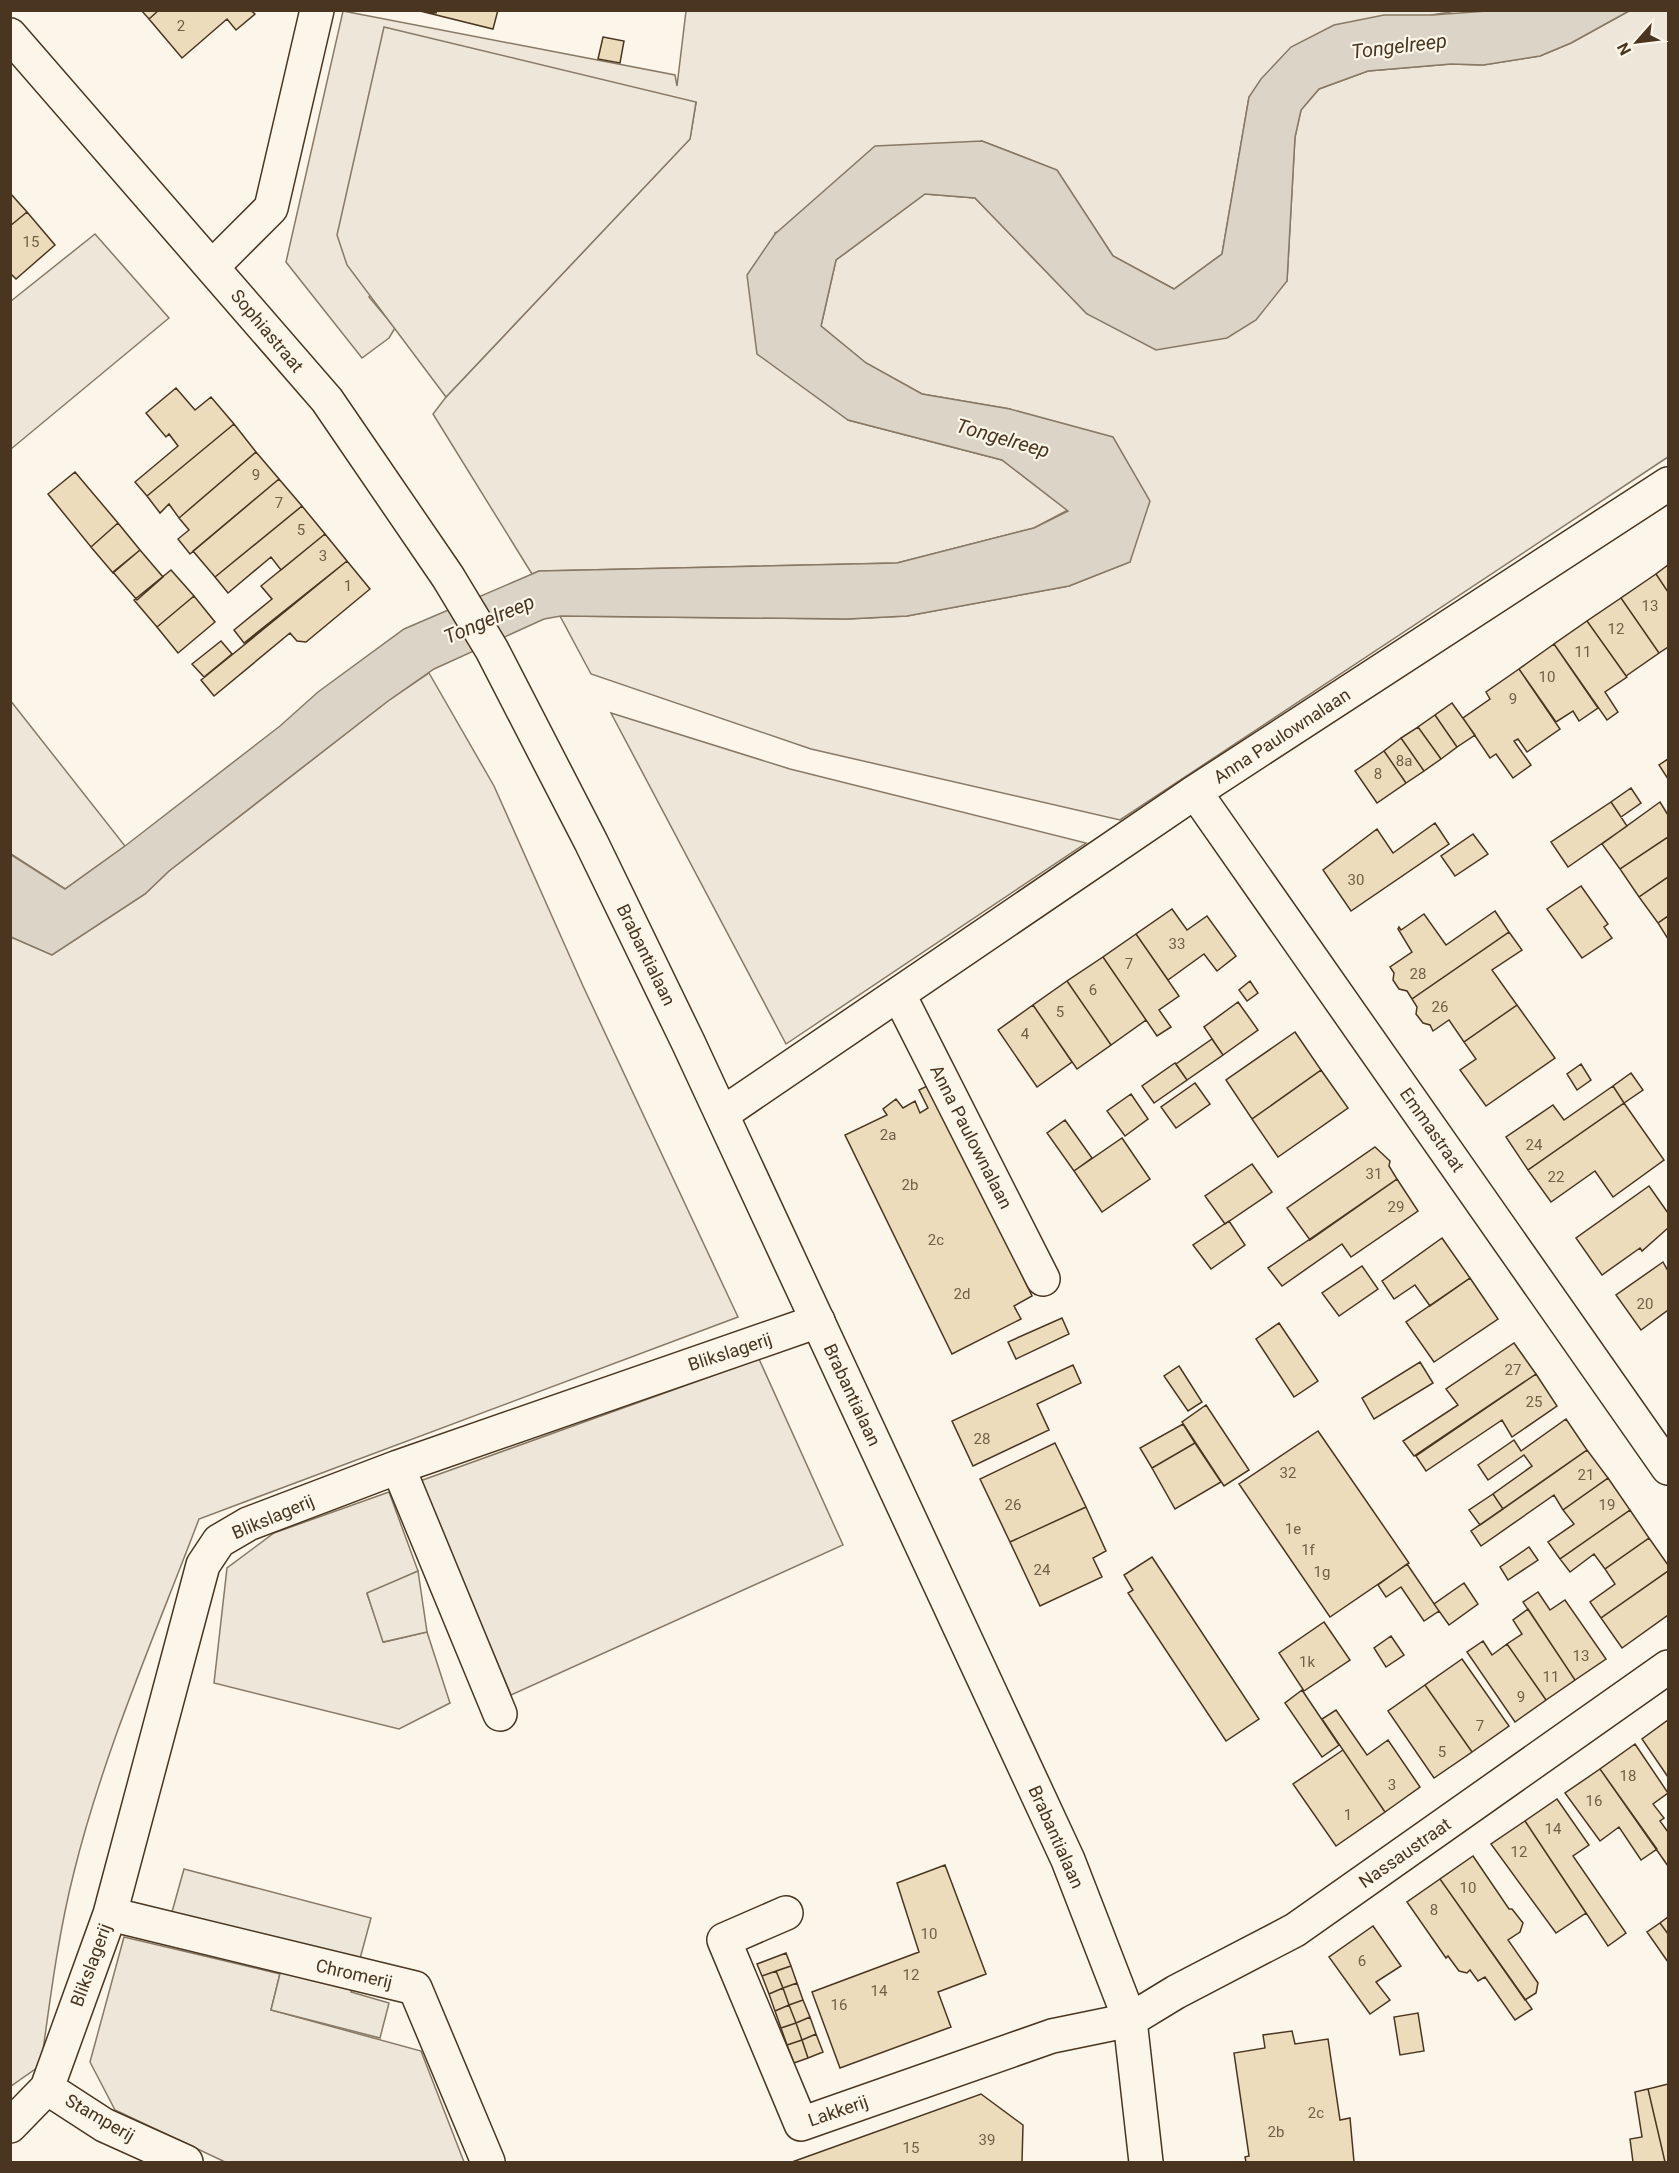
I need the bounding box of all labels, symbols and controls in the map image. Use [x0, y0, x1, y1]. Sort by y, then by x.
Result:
north arrow [1607, 12, 1667, 72]
house number: 2 [177, 17, 185, 35]
water label: Tongelreep [1350, 28, 1448, 64]
text: N [1613, 39, 1635, 58]
house number: 15 [23, 233, 39, 251]
street label: Sophiastraat [227, 285, 308, 376]
water label: Tongelreep [953, 413, 1053, 463]
house number: 9 [252, 466, 260, 484]
house number: 7 [275, 494, 283, 512]
house number: 5 [297, 521, 305, 539]
house number: 3 [319, 547, 327, 565]
house number: 1 [344, 577, 352, 595]
water label: Tongelreep [440, 589, 538, 649]
house number: 13 [1642, 597, 1658, 615]
house number: 12 [1608, 620, 1624, 638]
house number: 11 [1575, 643, 1591, 661]
house number: 10 [1539, 668, 1555, 686]
street label: Anna Paulownalaan [1209, 684, 1354, 788]
house number: 9 [1509, 690, 1517, 708]
house number: 8a [1396, 752, 1412, 770]
house number: 8 [1374, 765, 1382, 783]
house number: 30 [1348, 871, 1364, 889]
street label: Brabantialaan [613, 900, 680, 1009]
house number: 33 [1169, 935, 1185, 953]
house number: 7 [1125, 955, 1133, 973]
house number: 28 [1410, 965, 1426, 983]
house number: 6 [1089, 981, 1097, 999]
house number: 26 [1432, 998, 1448, 1016]
house number: 5 [1056, 1003, 1064, 1021]
house number: 4 [1021, 1025, 1030, 1043]
street label: Anna Paulownalaan [926, 1061, 1017, 1212]
street label: Emmastraat [1396, 1084, 1469, 1176]
house number: 2a [880, 1126, 896, 1144]
house number: 24 [1526, 1136, 1543, 1154]
house number: 31 [1366, 1165, 1382, 1183]
house number: 22 [1548, 1168, 1564, 1186]
house number: 2b [902, 1176, 918, 1194]
house number: 29 [1388, 1198, 1404, 1216]
house number: 2c [928, 1231, 944, 1249]
house number: 2d [954, 1285, 970, 1303]
house number: 20 [1637, 1295, 1653, 1313]
street label: Blikslagerij [685, 1328, 774, 1375]
street label: Brabantialaan [820, 1340, 885, 1449]
house number: 27 [1505, 1361, 1521, 1379]
house number: 25 [1526, 1393, 1542, 1411]
house number: 28 [974, 1430, 990, 1448]
house number: 32 [1280, 1464, 1296, 1482]
house number: 21 [1578, 1466, 1594, 1484]
street label: Blikslagerij [229, 1490, 317, 1543]
house number: 26 [1005, 1496, 1021, 1514]
house number: 19 [1599, 1496, 1615, 1514]
house number: 1e [1285, 1520, 1301, 1538]
house number: 1f [1301, 1541, 1316, 1559]
house number: 24 [1034, 1561, 1051, 1579]
house number: 1g [1314, 1563, 1330, 1581]
house number: 13 [1573, 1647, 1589, 1665]
house number: 1k [1299, 1653, 1315, 1671]
house number: 11 [1543, 1668, 1559, 1686]
house number: 9 [1517, 1688, 1525, 1706]
house number: 7 [1476, 1717, 1484, 1735]
house number: 5 [1438, 1743, 1446, 1761]
house number: 18 [1620, 1767, 1636, 1785]
house number: 3 [1388, 1776, 1396, 1794]
street label: Brabantialaan [1024, 1782, 1089, 1892]
house number: 16 [1586, 1792, 1602, 1810]
house number: 1 [1344, 1806, 1352, 1824]
street label: Nassaustraat [1355, 1813, 1455, 1892]
house number: 14 [1545, 1820, 1562, 1838]
house number: 12 [1511, 1843, 1527, 1861]
house number: 10 [1460, 1879, 1476, 1897]
house number: 8 [1430, 1901, 1438, 1919]
street label: Blikslagerij [66, 1920, 115, 2009]
house number: 10 [921, 1925, 937, 1943]
house number: 6 [1358, 1952, 1366, 1970]
street label: Chromerij [314, 1955, 394, 1993]
house number: 12 [903, 1966, 919, 1984]
house number: 14 [871, 1982, 888, 2000]
house number: 16 [831, 1996, 847, 2014]
street label: Stamperij [62, 2089, 139, 2146]
street label: Lakkerij [805, 2091, 871, 2131]
house number: 2c [1308, 2104, 1324, 2122]
house number: 2b [1268, 2123, 1284, 2141]
house number: 39 [979, 2131, 995, 2149]
house number: 15 [903, 2139, 919, 2157]

